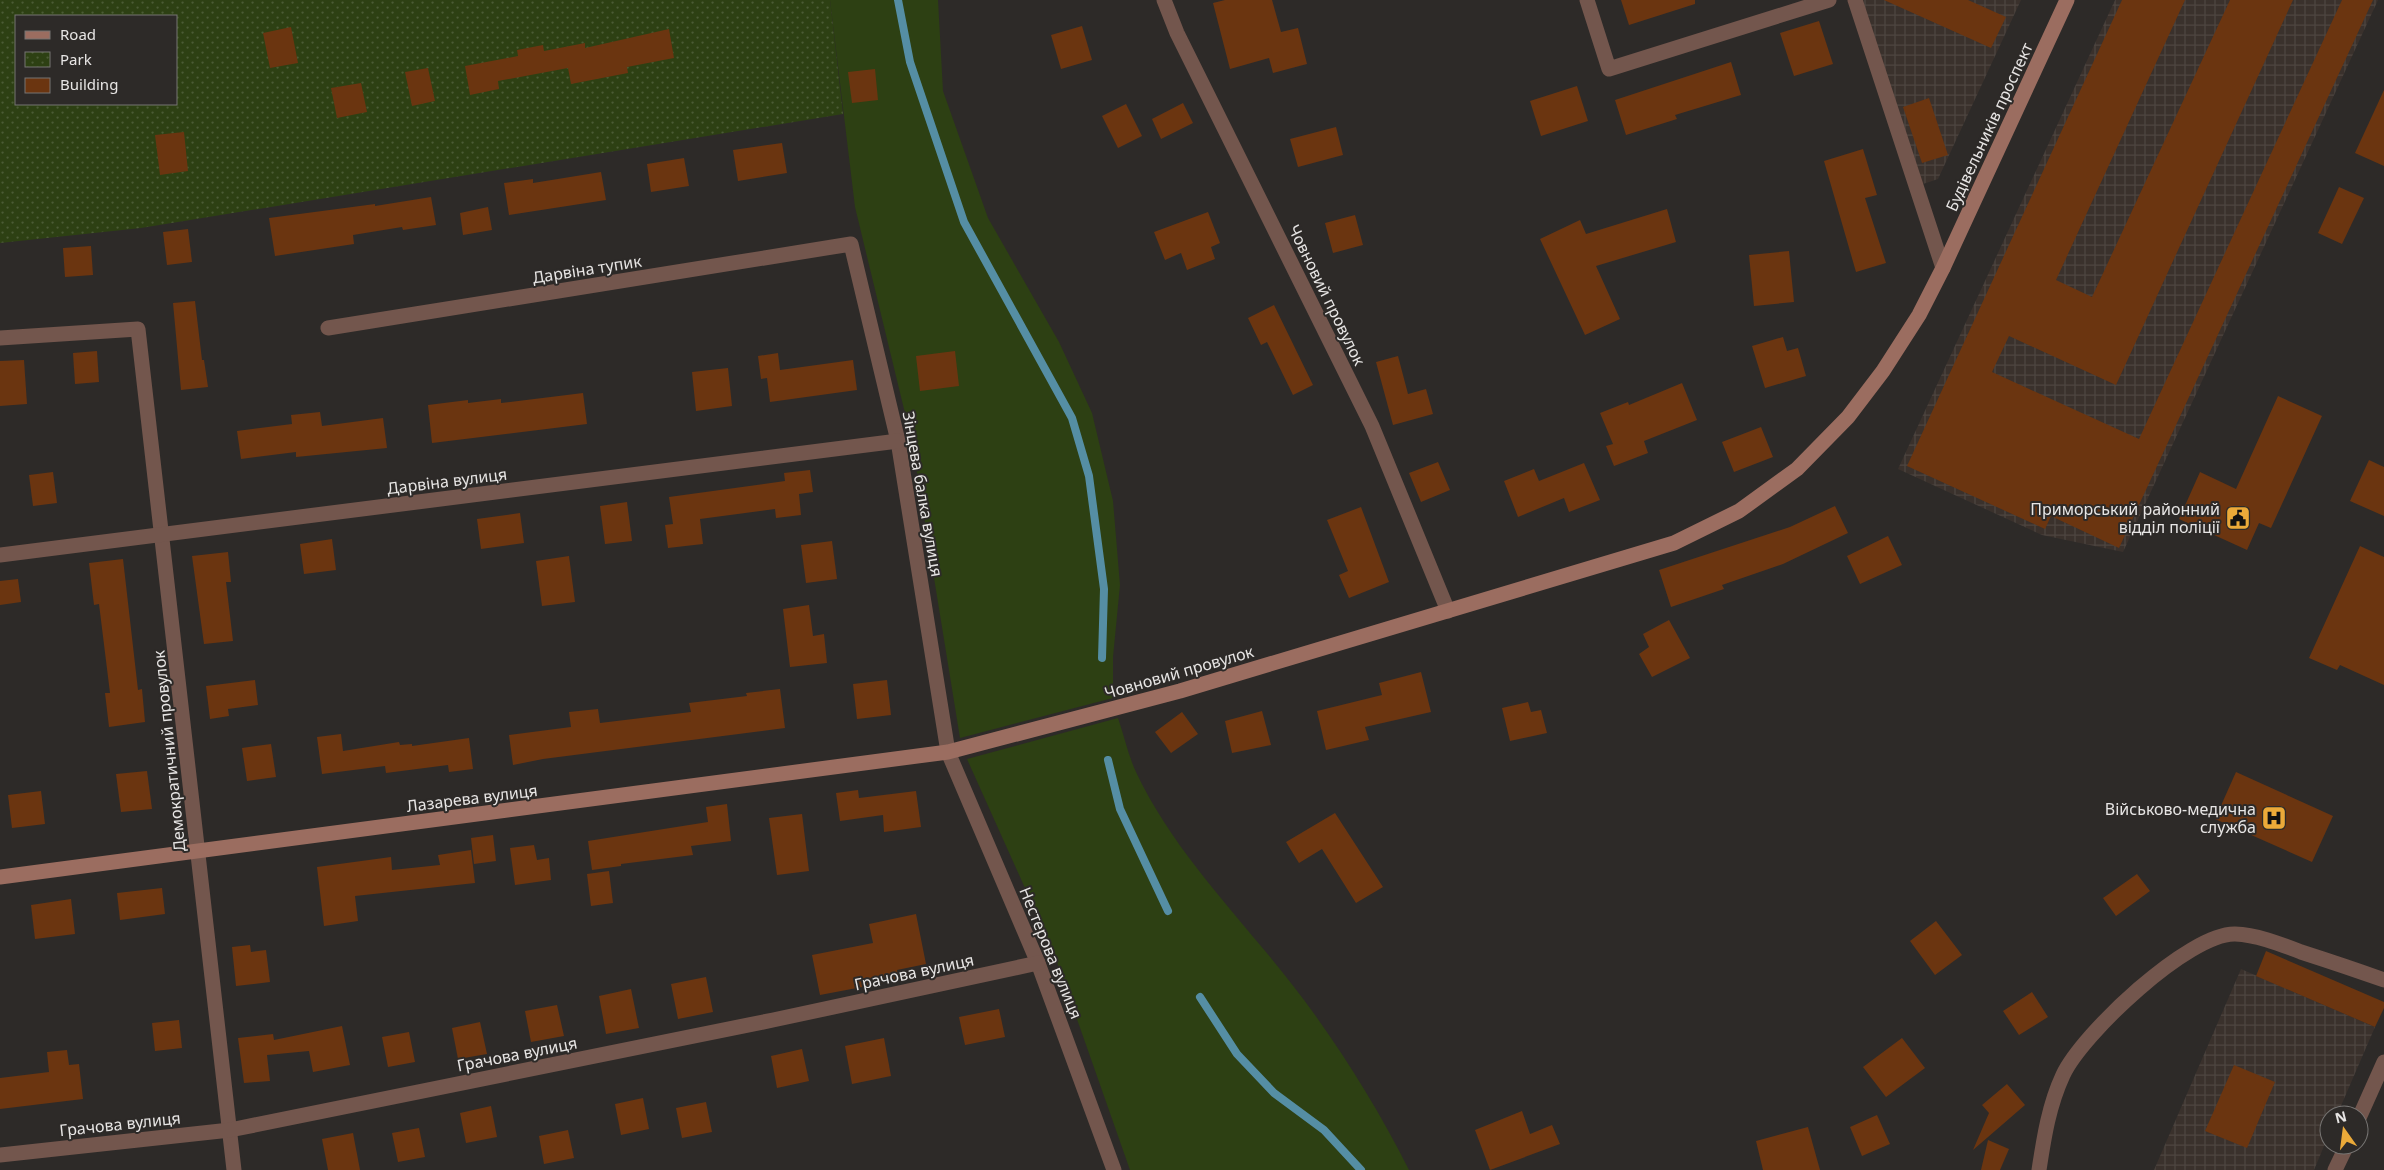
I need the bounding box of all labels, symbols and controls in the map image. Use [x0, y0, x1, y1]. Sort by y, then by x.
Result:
legend [15, 15, 178, 105]
text: Road [60, 24, 96, 44]
street label: Будівельників проспект [1940, 39, 2038, 215]
text: Park [60, 49, 92, 69]
text: Building [60, 74, 118, 94]
street label: Човновий провулок [1283, 221, 1371, 370]
street label: Дарвіна тупик [531, 249, 644, 288]
street label: Зінцева балка вулиця [898, 410, 948, 578]
street label: Дарвіна вулиця [386, 463, 508, 499]
place label: Приморський районний відділ поліції [2030, 498, 2220, 538]
public building icon: Приморський районний відділ поліції [2225, 505, 2251, 531]
street label: Човновий провулок [1102, 640, 1257, 704]
street label: Демократичний провулок [147, 649, 191, 853]
street label: Лазарева вулиця [405, 779, 539, 817]
place label: Військово-медична служба [2105, 798, 2256, 838]
hospital icon: Військово-медична служба [2261, 805, 2287, 831]
street label: Нестерова вулиця [1014, 884, 1088, 1022]
street label: Грачова вулиця [852, 949, 976, 995]
street label: Грачова вулиця [455, 1032, 579, 1076]
north arrow [2319, 1105, 2369, 1155]
text: N [2333, 1106, 2349, 1127]
street label: Грачова вулиця [58, 1107, 182, 1141]

